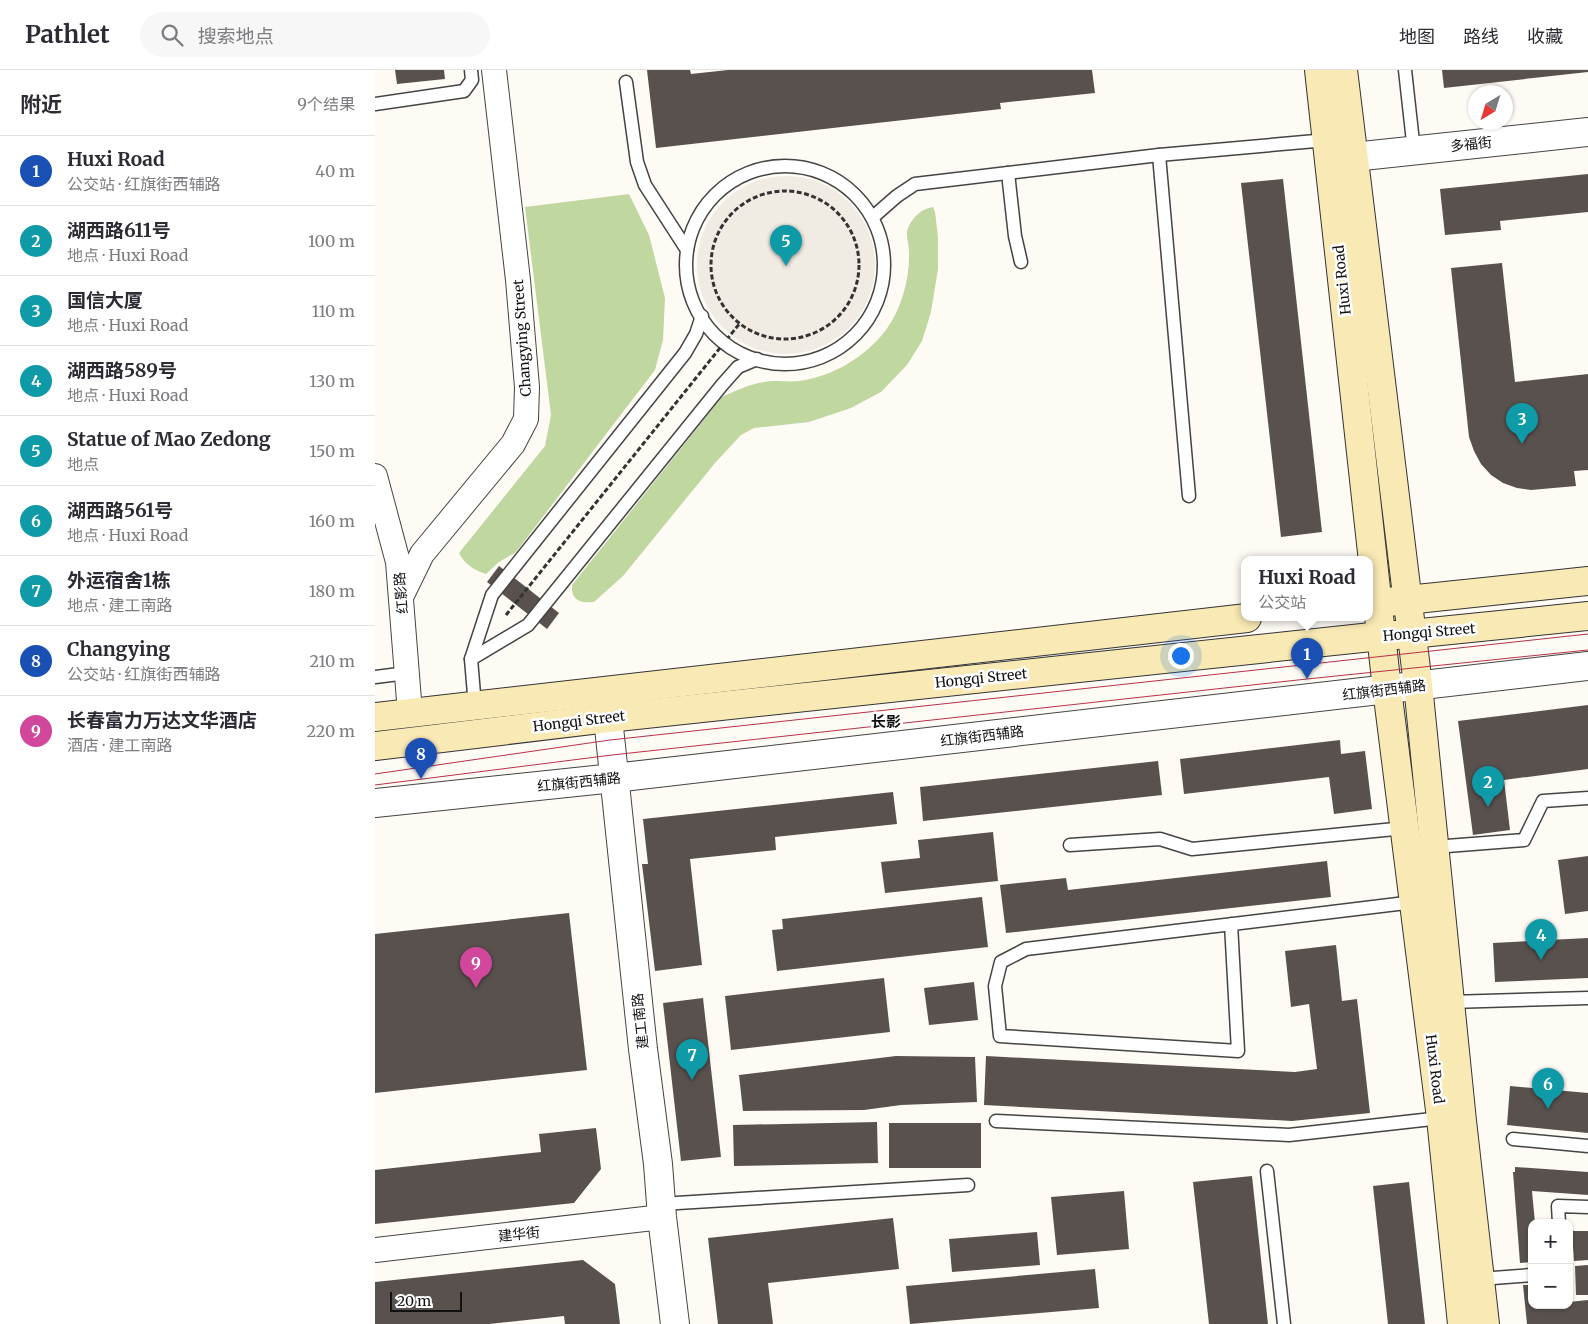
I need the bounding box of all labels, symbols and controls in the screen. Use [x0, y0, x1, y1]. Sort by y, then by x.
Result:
search box [140, 12, 490, 57]
text: Pathlet [25, 19, 110, 50]
icon: search [158, 21, 186, 49]
text: 搜索地点 [198, 24, 274, 48]
text: 地图 [1399, 25, 1435, 48]
text: 路线 [1463, 25, 1499, 48]
text: 收藏 [1527, 25, 1563, 48]
north arrow [1468, 85, 1513, 130]
text: 附近 [20, 91, 62, 118]
text: 9个结果 [297, 94, 355, 114]
street label: 多福街 [1449, 133, 1493, 155]
text: Huxi Road [67, 147, 165, 171]
text: 1 [32, 161, 40, 181]
text: 40 m [315, 161, 355, 181]
text: 公交站 · 红旗街西辅路 [67, 174, 220, 194]
text: 湖西路611号 [67, 218, 171, 242]
pin: 5 [770, 225, 802, 266]
text: 2 [31, 231, 41, 251]
text: 100 m [308, 231, 355, 251]
street label: Huxi Road [1329, 244, 1355, 316]
text: 地点 · Huxi Road [67, 245, 188, 265]
street label: Changying Street [509, 278, 535, 397]
text: 国信大厦 [67, 288, 143, 312]
text: 3 [31, 301, 41, 321]
text: 110 m [312, 301, 355, 321]
text: 地点 · Huxi Road [67, 315, 188, 335]
text: 湖西路589号 [67, 358, 177, 382]
text: 4 [31, 371, 41, 391]
text: 130 m [309, 371, 355, 391]
text: 地点 · Huxi Road [67, 385, 188, 405]
pin: 3 [1506, 403, 1538, 444]
text: Statue of Mao Zedong [67, 427, 271, 451]
text: 5 [31, 441, 41, 461]
text: 150 m [309, 441, 355, 461]
text: 地点 [67, 454, 99, 474]
text: 湖西路561号 [67, 498, 173, 522]
text: 6 [31, 511, 41, 531]
text: 160 m [309, 511, 355, 531]
text: 地点 · Huxi Road [67, 525, 188, 545]
popup [1241, 556, 1373, 621]
text: Huxi Road [1258, 565, 1356, 589]
text: 外运宿舍1栋 [67, 568, 171, 592]
street label: 红影路 [390, 571, 412, 615]
text: 7 [31, 581, 41, 601]
text: 180 m [309, 581, 355, 601]
text: 公交站 [1258, 592, 1306, 612]
text: 地点 · 建工南路 [67, 595, 172, 615]
street label: Hongqi Street [1382, 619, 1477, 645]
text: Changying [67, 637, 170, 661]
pin: 1 [1291, 638, 1323, 679]
your location [1168, 643, 1194, 669]
text: 8 [31, 651, 41, 671]
text: 210 m [310, 651, 355, 671]
text: 公交站 · 红旗街西辅路 [67, 664, 220, 684]
street label: Hongqi Street [934, 664, 1029, 692]
street label: 红旗街西辅路 [1341, 676, 1427, 704]
street label: Hongqi Street [532, 706, 627, 736]
text: 长春富力万达文华酒店 [67, 708, 257, 732]
district label: 长影 [871, 712, 901, 731]
text: 9 [31, 721, 41, 741]
text: 220 m [307, 721, 355, 741]
street label: 红旗街西辅路 [939, 722, 1025, 750]
text: 酒店 · 建工南路 [67, 735, 172, 755]
pin: 8 [405, 738, 437, 779]
pin: 2 [1472, 766, 1504, 807]
street label: 红旗街西辅路 [536, 769, 622, 795]
pin: 4 [1525, 919, 1557, 960]
pin: 9 [460, 947, 492, 988]
street label: 建工南路 [628, 992, 652, 1050]
street label: Huxi Road [1422, 1033, 1448, 1105]
pin: 7 [676, 1039, 708, 1080]
pin: 6 [1532, 1068, 1564, 1109]
map controls [1528, 1219, 1573, 1309]
button: + [1528, 1219, 1573, 1264]
street label: 建华街 [497, 1223, 541, 1245]
button: − [1528, 1264, 1573, 1309]
scale bar [390, 1289, 463, 1312]
text: 20 m [397, 1292, 431, 1310]

